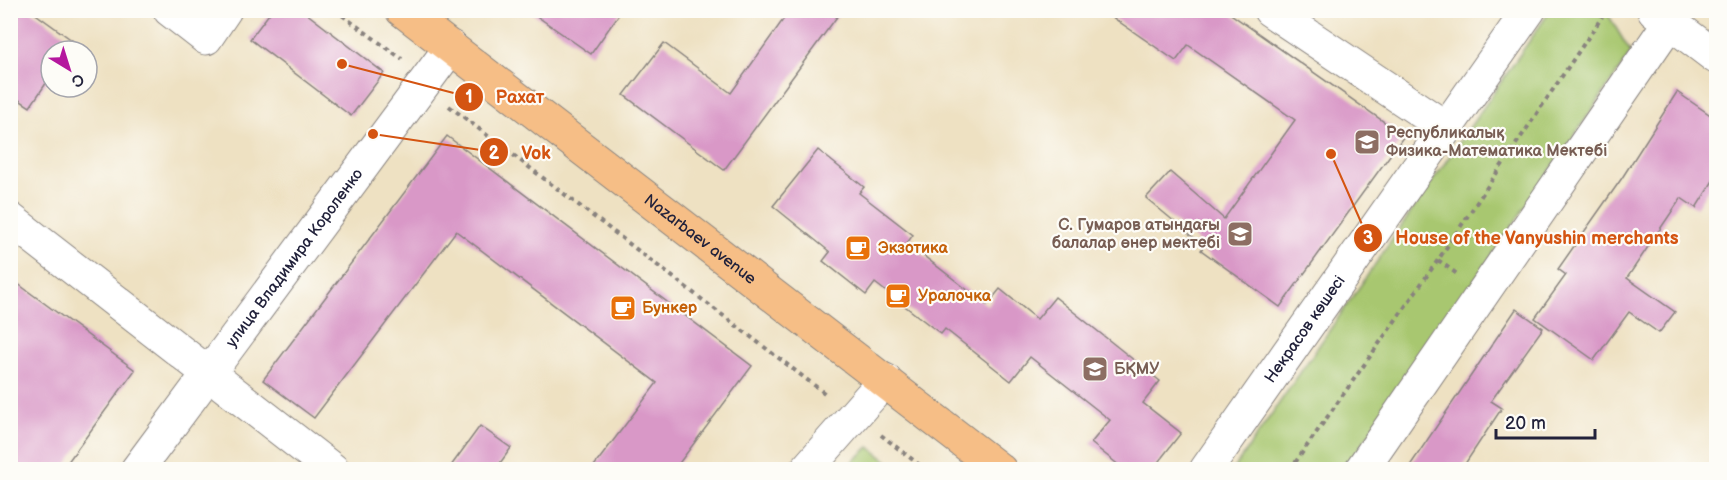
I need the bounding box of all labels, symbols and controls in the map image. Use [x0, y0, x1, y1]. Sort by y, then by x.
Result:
north arrow [39, 39, 99, 99]
text: С [67, 69, 88, 91]
callout: Рахат [454, 79, 557, 115]
text: 1 [465, 87, 473, 108]
text: Рахат [496, 87, 545, 108]
place label: Республикалық Физика-Математика Мектебі [1386, 124, 1607, 161]
school or university icon: Республикалық Физика-Математика Мектебі [1352, 127, 1382, 157]
callout: Vok [479, 134, 563, 170]
text: 2 [489, 143, 500, 164]
text: Vok [521, 143, 551, 164]
street label: улица Владимира Короленко [222, 165, 367, 351]
street label: Nazarbaev avenue [640, 190, 760, 289]
place label: С. Гумаров атындағы балалар өнер мектебі [1052, 216, 1220, 253]
school or university icon: С. Гумаров атындағы балалар өнер мектебі [1225, 219, 1255, 249]
callout: House of the Vanyushin merchants [1353, 220, 1691, 256]
text: 3 [1363, 228, 1373, 249]
text: House of the Vanyushin merchants [1395, 228, 1679, 249]
cafe icon: Экзотика [843, 233, 873, 263]
place label: Экзотика [878, 239, 949, 258]
street label: Некрасов көшесі [1261, 272, 1349, 387]
cafe icon: Уралочка [883, 281, 913, 311]
place label: Уралочка [918, 287, 992, 306]
cafe icon: Бункер [608, 293, 638, 323]
place label: Бункер [642, 299, 698, 318]
school or university icon: БҚМУ [1080, 354, 1110, 384]
place label: БҚМУ [1114, 360, 1159, 379]
scale bar [1496, 402, 1595, 440]
text: 20 m [1505, 413, 1546, 434]

